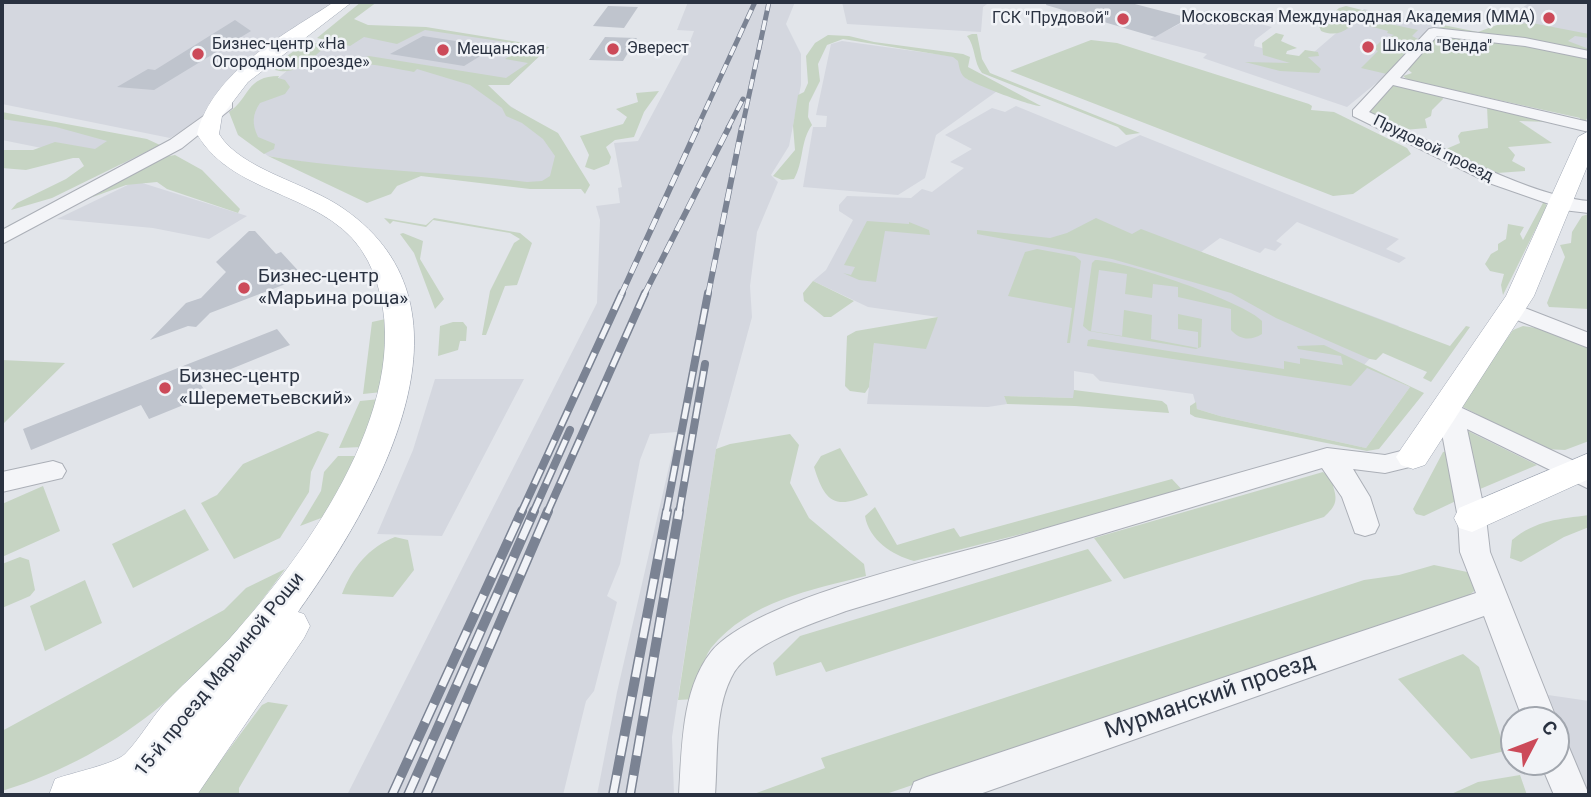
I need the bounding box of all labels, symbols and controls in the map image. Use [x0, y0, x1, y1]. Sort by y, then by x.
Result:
place label: Московская Международная Академия (ММА) [1181, 8, 1535, 28]
place label: ГСК "Прудовой" [992, 9, 1109, 29]
marker: Московская Международная Академия (ММА) [1541, 10, 1557, 26]
marker: ГСК "Прудовой" [1115, 11, 1131, 27]
place label: Бизнес-центр «На Огородном проезде» [212, 35, 370, 73]
place label: Школа "Венда" [1382, 37, 1492, 57]
place label: Эверест [627, 39, 689, 59]
marker: Школа "Венда" [1360, 39, 1376, 55]
place label: Мещанская [457, 40, 545, 60]
marker: Эверест [605, 41, 621, 57]
marker: Мещанская [435, 42, 451, 58]
marker: Бизнес-центр «На Огородном проезде» [190, 46, 206, 62]
street label: Прудовой проезд [1370, 112, 1496, 186]
place label: Бизнес-центр «Марьина роща» [258, 266, 408, 310]
marker: Бизнес-центр «Марьина роща» [236, 280, 252, 296]
place label: Бизнес-центр «Шереметьевский» [179, 366, 352, 410]
marker: Бизнес-центр «Шереметьевский» [157, 380, 173, 396]
street label: 15-й проезд Марьиной Рощи [130, 568, 310, 782]
street label: Мурманский проезд [1101, 648, 1319, 746]
north arrow [1500, 706, 1570, 776]
text: С [1537, 716, 1562, 740]

